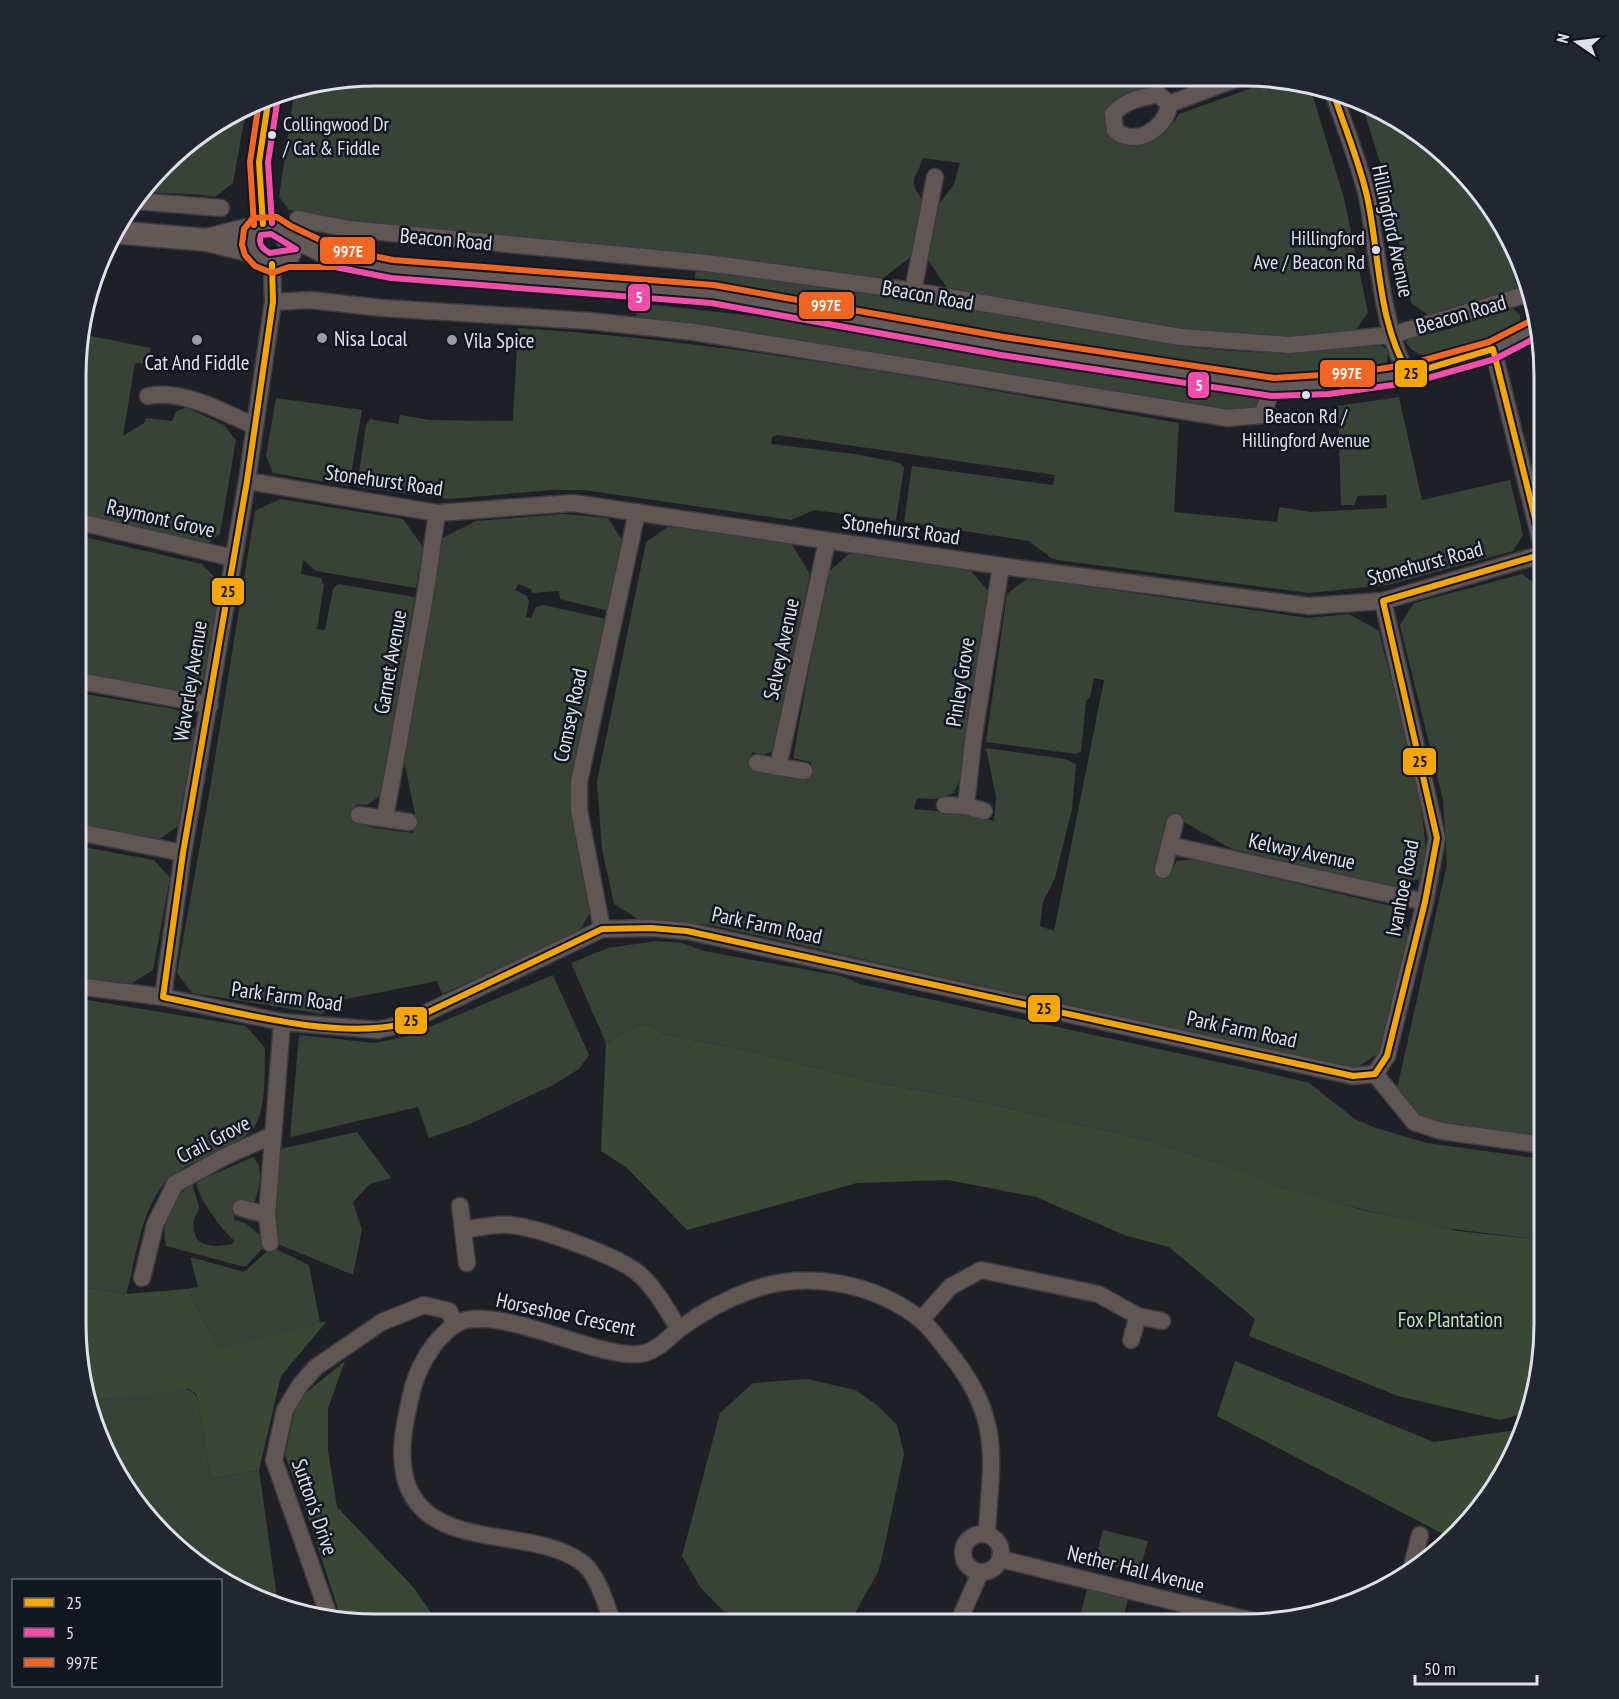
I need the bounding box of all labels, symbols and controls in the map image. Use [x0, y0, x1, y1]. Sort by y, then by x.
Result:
north arrow [1547, 12, 1607, 72]
text: N [1552, 32, 1573, 45]
place label: Collingwood Dr / Cat & Fiddle [282, 111, 390, 161]
marker: Collingwood Dr / Cat & Fiddle [266, 129, 278, 141]
street label: Hillingford Avenue [1366, 162, 1420, 300]
street label: Beacon Road [399, 222, 493, 256]
place label: Hillingford Ave / Beacon Rd [1253, 225, 1365, 275]
line badge: 997E [319, 236, 376, 265]
text: 997E [333, 241, 363, 261]
marker: Hillingford Ave / Beacon Rd [1370, 244, 1382, 256]
street label: Beacon Road [880, 274, 976, 316]
line badge: 5 [627, 283, 651, 312]
text: 5 [635, 287, 643, 307]
street label: Beacon Road [1413, 288, 1509, 340]
line badge: 997E [798, 291, 855, 320]
text: 997E [811, 295, 841, 315]
place label: Nisa Local [334, 325, 408, 352]
place label: Vila Spice [463, 327, 535, 354]
marker: Nisa Local [315, 331, 329, 345]
marker: Cat And Fiddle [190, 333, 204, 347]
marker: Vila Spice [445, 333, 459, 347]
place label: Cat And Fiddle [144, 349, 250, 376]
line badge: 997E [1319, 359, 1376, 388]
line badge: 25 [1394, 359, 1428, 388]
text: 997E [1332, 363, 1362, 383]
text: 25 [1403, 363, 1419, 383]
line badge: 5 [1187, 371, 1210, 399]
text: 5 [1195, 375, 1203, 395]
marker: Beacon Rd / Hillingford Avenue [1300, 389, 1312, 401]
place label: Beacon Rd / Hillingford Avenue [1242, 403, 1370, 453]
street label: Stonehurst Road [323, 458, 445, 502]
street label: Raymont Grove [104, 492, 218, 544]
street label: Stonehurst Road [840, 507, 962, 551]
street label: Stonehurst Road [1364, 535, 1486, 591]
line badge: 25 [211, 577, 245, 606]
text: 25 [220, 581, 236, 601]
street label: Selvey Avenue [757, 596, 805, 702]
street label: Garnet Avenue [368, 608, 412, 716]
street label: Waverley Avenue [167, 619, 213, 743]
street label: Pinley Grove [940, 635, 980, 729]
street label: Comsey Road [547, 666, 593, 764]
line badge: 25 [1402, 747, 1437, 776]
text: 25 [1412, 751, 1428, 771]
street label: Kelway Avenue [1246, 827, 1358, 875]
street label: Ivanhoe Road [1379, 837, 1425, 939]
street label: Park Farm Road [709, 900, 825, 950]
street label: Park Farm Road [230, 975, 344, 1017]
line badge: 25 [1027, 994, 1061, 1023]
text: 25 [1036, 998, 1052, 1018]
street label: Park Farm Road [1184, 1004, 1300, 1054]
line badge: 25 [394, 1006, 428, 1035]
text: 25 [403, 1010, 419, 1030]
street label: Crail Grove [172, 1109, 254, 1169]
street label: Horseshoe Crescent [494, 1286, 638, 1342]
park label: Fox Plantation [1398, 1306, 1502, 1333]
street label: Sutton's Drive [286, 1455, 344, 1559]
street label: Nether Hall Avenue [1065, 1539, 1207, 1599]
legend [12, 1579, 222, 1687]
text: 25 [66, 1591, 82, 1614]
text: 5 [66, 1621, 74, 1644]
scale bar [1415, 1648, 1536, 1686]
text: 997E [66, 1651, 98, 1674]
text: 50 m [1424, 1657, 1456, 1680]

